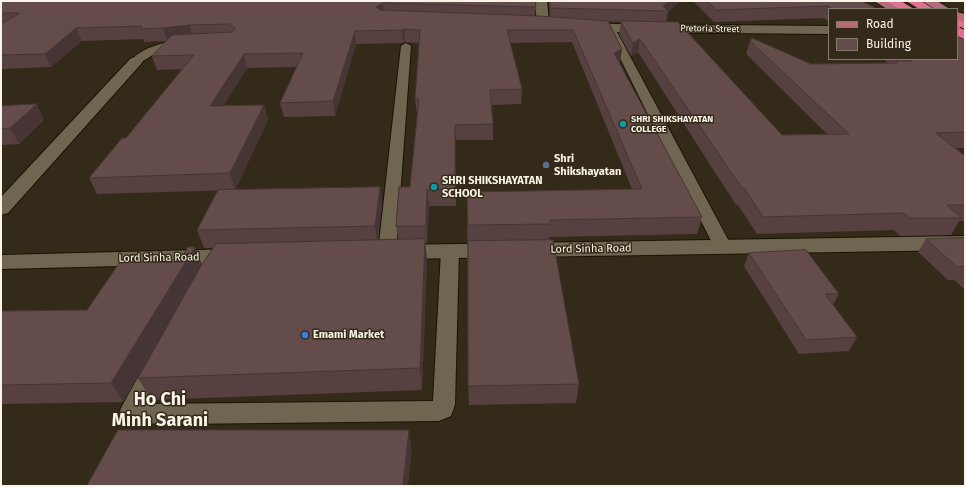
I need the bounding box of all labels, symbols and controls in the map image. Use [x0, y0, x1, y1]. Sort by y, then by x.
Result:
legend [828, 8, 958, 60]
text: Road [866, 17, 894, 31]
street label: Pretoria Street [680, 23, 740, 35]
text: Building [866, 37, 911, 51]
place label: SHRI SHIKSHAYATAN COLLEGE [631, 114, 713, 135]
marker: SHRI SHIKSHAYATAN COLLEGE [618, 119, 628, 129]
place label: Shri Shikshayatan [554, 152, 621, 178]
marker: Shri Shikshayatan [541, 160, 551, 170]
place label: SHRI SHIKSHAYATAN SCHOOL [442, 174, 542, 200]
marker: SHRI SHIKSHAYATAN SCHOOL [429, 182, 439, 192]
street label: Lord Sinha Road [550, 242, 632, 256]
street label: Lord Sinha Road [118, 251, 200, 265]
place label: Emami Market [313, 328, 384, 342]
marker: Emami Market [300, 330, 310, 340]
district label: Ho Chi Minh Sarani [112, 389, 208, 432]

